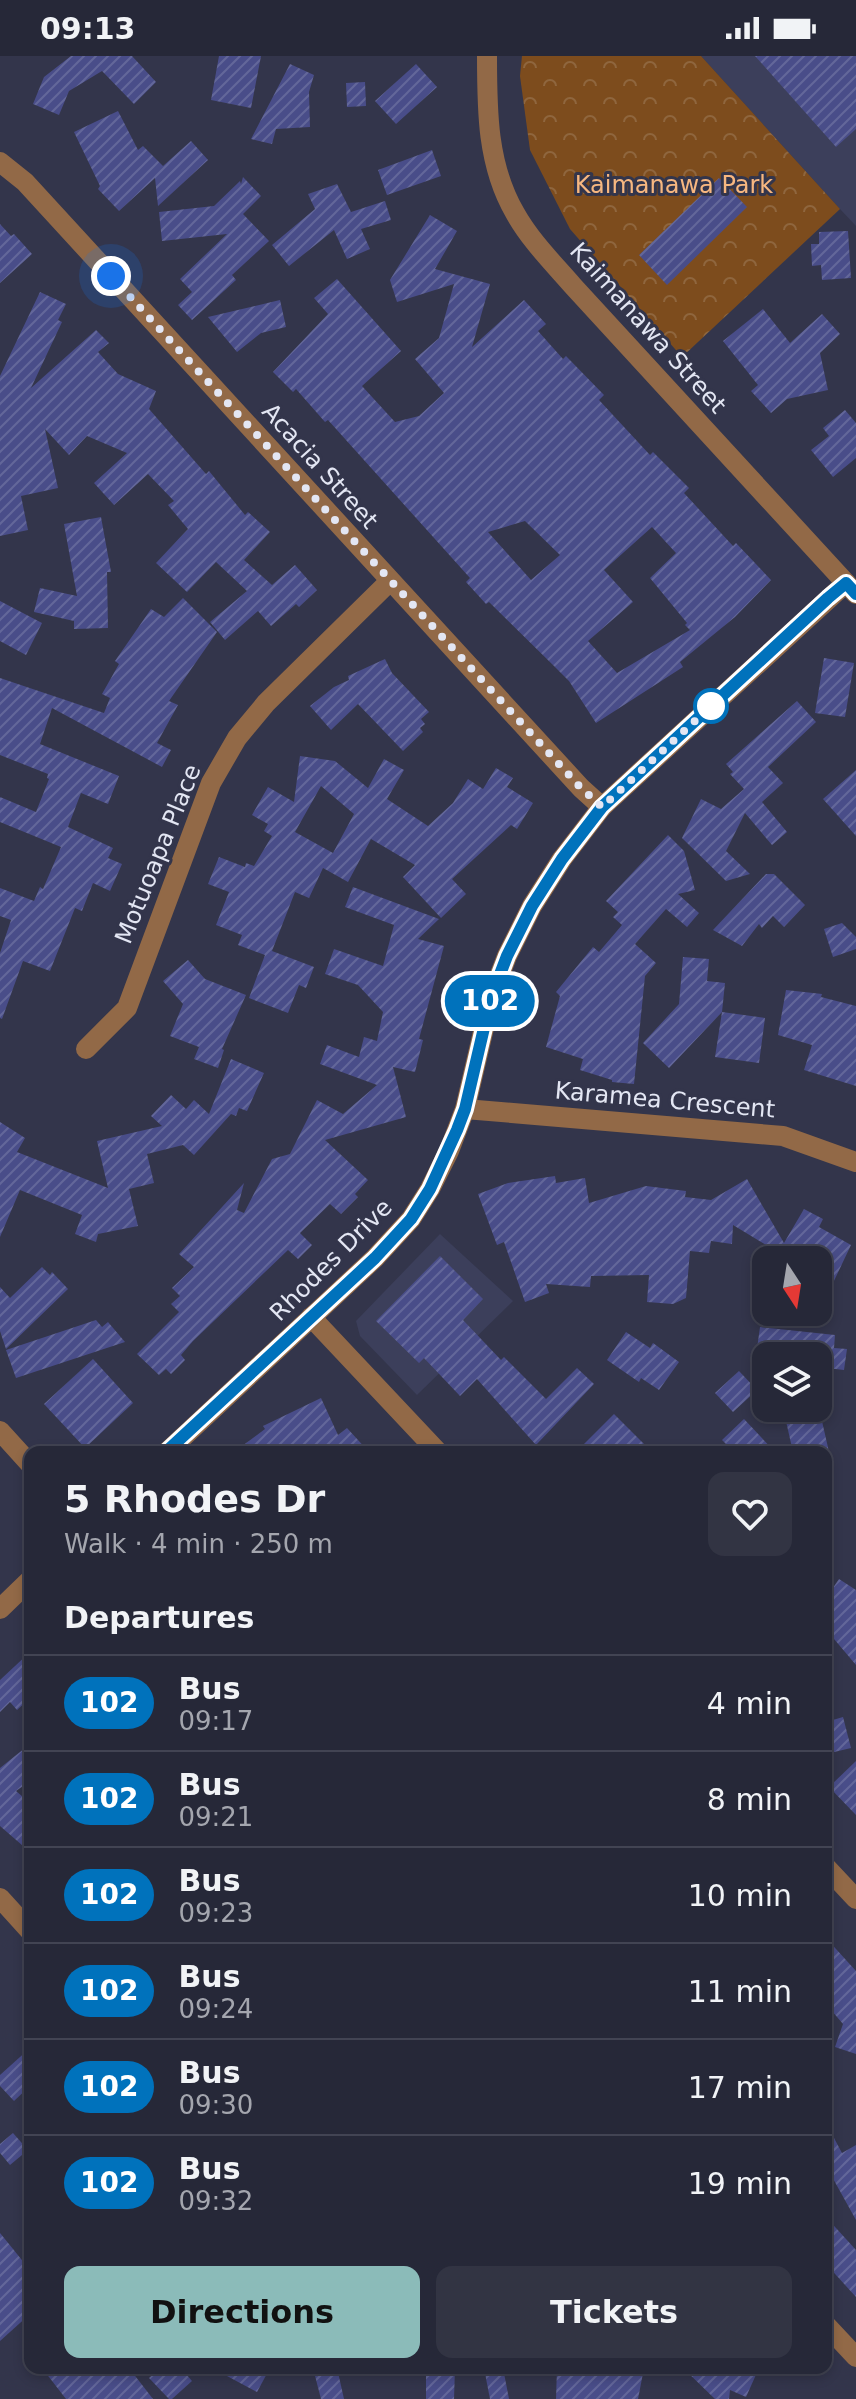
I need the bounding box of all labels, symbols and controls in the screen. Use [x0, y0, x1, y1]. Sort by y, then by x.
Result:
text: 09:13 [40, 11, 136, 46]
park label: Kaimanawa Park [575, 171, 773, 199]
street label: Kaimanawa Street [564, 237, 732, 419]
your location [91, 256, 131, 296]
street label: Acacia Street [256, 398, 384, 534]
unlabelled marker [694, 689, 728, 723]
street label: Motuoapa Place [109, 760, 207, 948]
line badge: 102 [444, 975, 536, 1027]
text: 102 [461, 984, 519, 1017]
street label: Karamea Crescent [554, 1076, 776, 1124]
street label: Rhodes Drive [264, 1193, 398, 1327]
north arrow [752, 1246, 832, 1326]
map controls [752, 1246, 832, 1422]
button: layers [752, 1342, 832, 1422]
button: heart [708, 1472, 792, 1556]
text: 5 Rhodes Dr [64, 1477, 325, 1521]
text: Walk · 4 min · 250 m [64, 1529, 333, 1559]
text: Departures [64, 1600, 254, 1635]
text: Bus [178, 1671, 241, 1706]
text: 102 [80, 1686, 138, 1719]
text: 4 min [707, 1686, 792, 1721]
text: 09:17 [178, 1706, 253, 1736]
text: Bus [178, 1767, 241, 1802]
text: 102 [80, 1782, 138, 1815]
text: 8 min [707, 1782, 792, 1817]
text: 09:21 [178, 1802, 253, 1832]
text: Bus [178, 1863, 241, 1898]
text: 102 [80, 1878, 138, 1911]
text: 10 min [688, 1878, 792, 1913]
text: 09:23 [178, 1898, 253, 1928]
text: Bus [178, 1959, 241, 1994]
text: 102 [80, 1974, 138, 2007]
text: 11 min [688, 1974, 792, 2009]
text: 09:24 [178, 1994, 253, 2024]
text: Bus [178, 2055, 241, 2090]
text: 102 [80, 2070, 138, 2103]
text: 17 min [688, 2070, 792, 2105]
text: 09:30 [178, 2090, 253, 2120]
text: Bus [178, 2151, 241, 2186]
text: 102 [80, 2166, 138, 2199]
text: 19 min [688, 2166, 792, 2201]
text: 09:32 [178, 2186, 253, 2216]
button: Directions [64, 2266, 420, 2358]
button: Tickets [436, 2266, 792, 2358]

